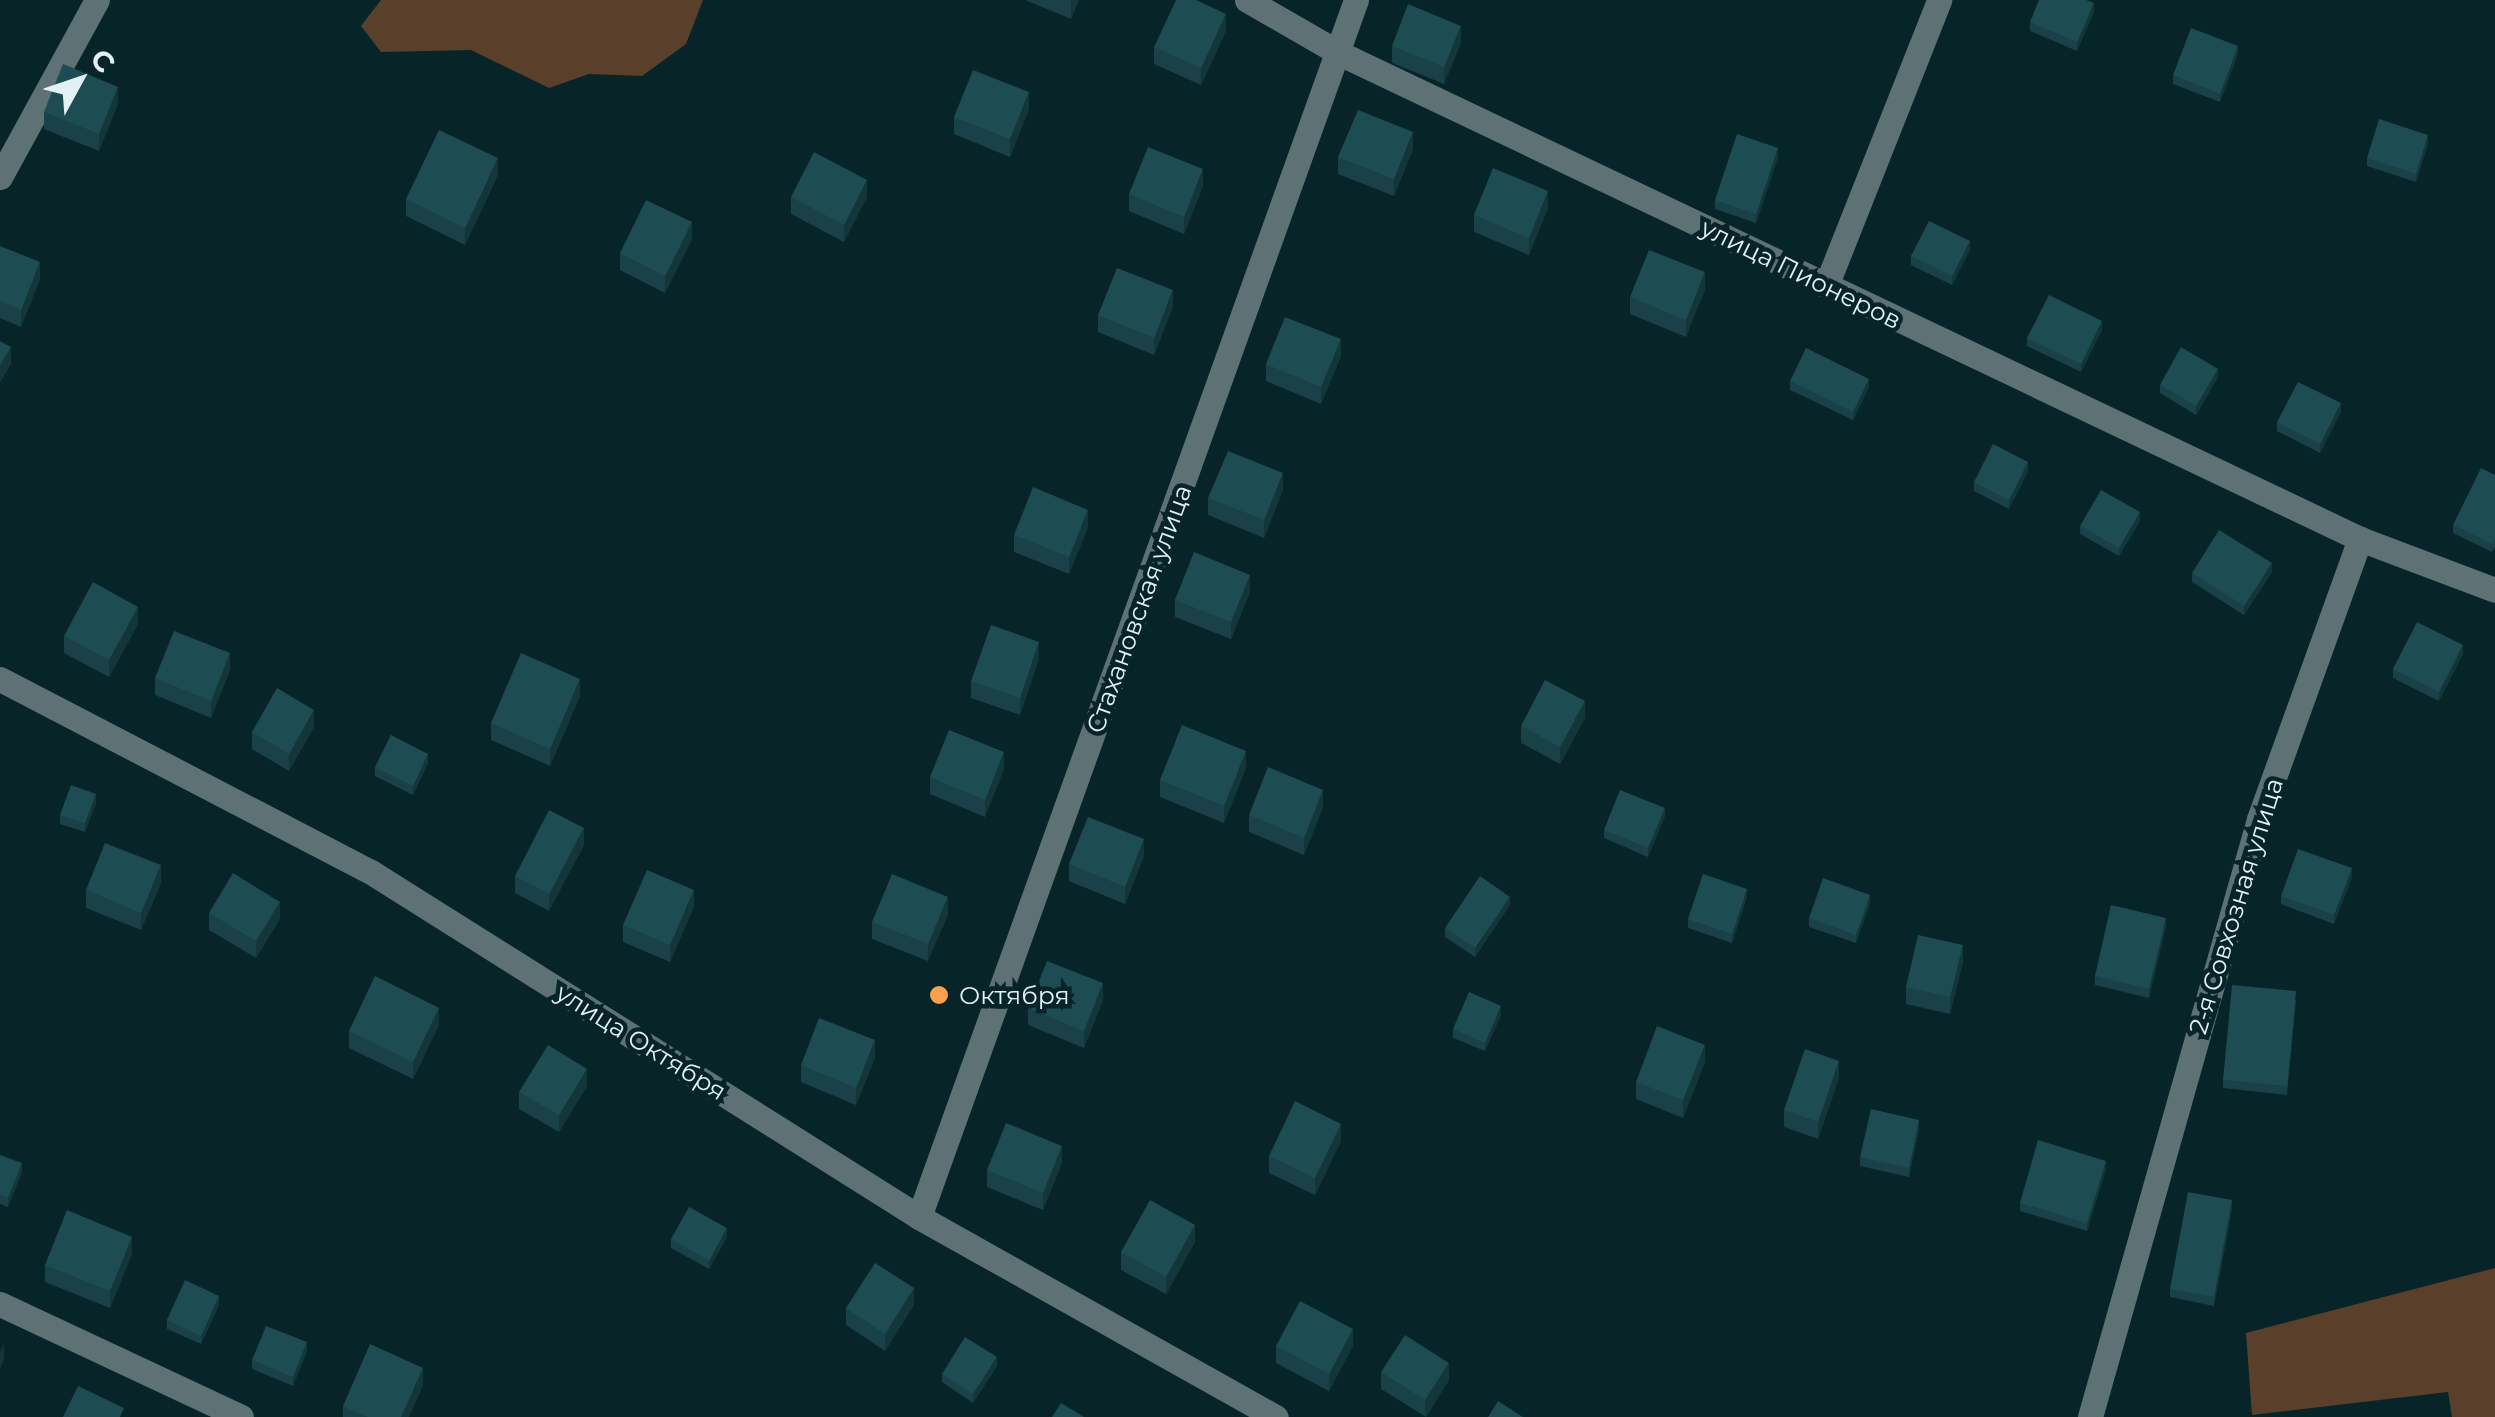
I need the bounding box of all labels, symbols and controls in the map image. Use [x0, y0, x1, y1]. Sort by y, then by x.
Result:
north arrow [30, 30, 130, 130]
text: С [83, 42, 123, 79]
street label: улица Пионеров [1696, 213, 1906, 335]
street label: Стахановская улица [1080, 481, 1198, 737]
street label: 2-я Совхозная улица [2183, 774, 2289, 1038]
street label: улица Октября [550, 978, 732, 1106]
place label: Октября [959, 980, 1070, 1010]
marker: Октября [928, 984, 950, 1006]

